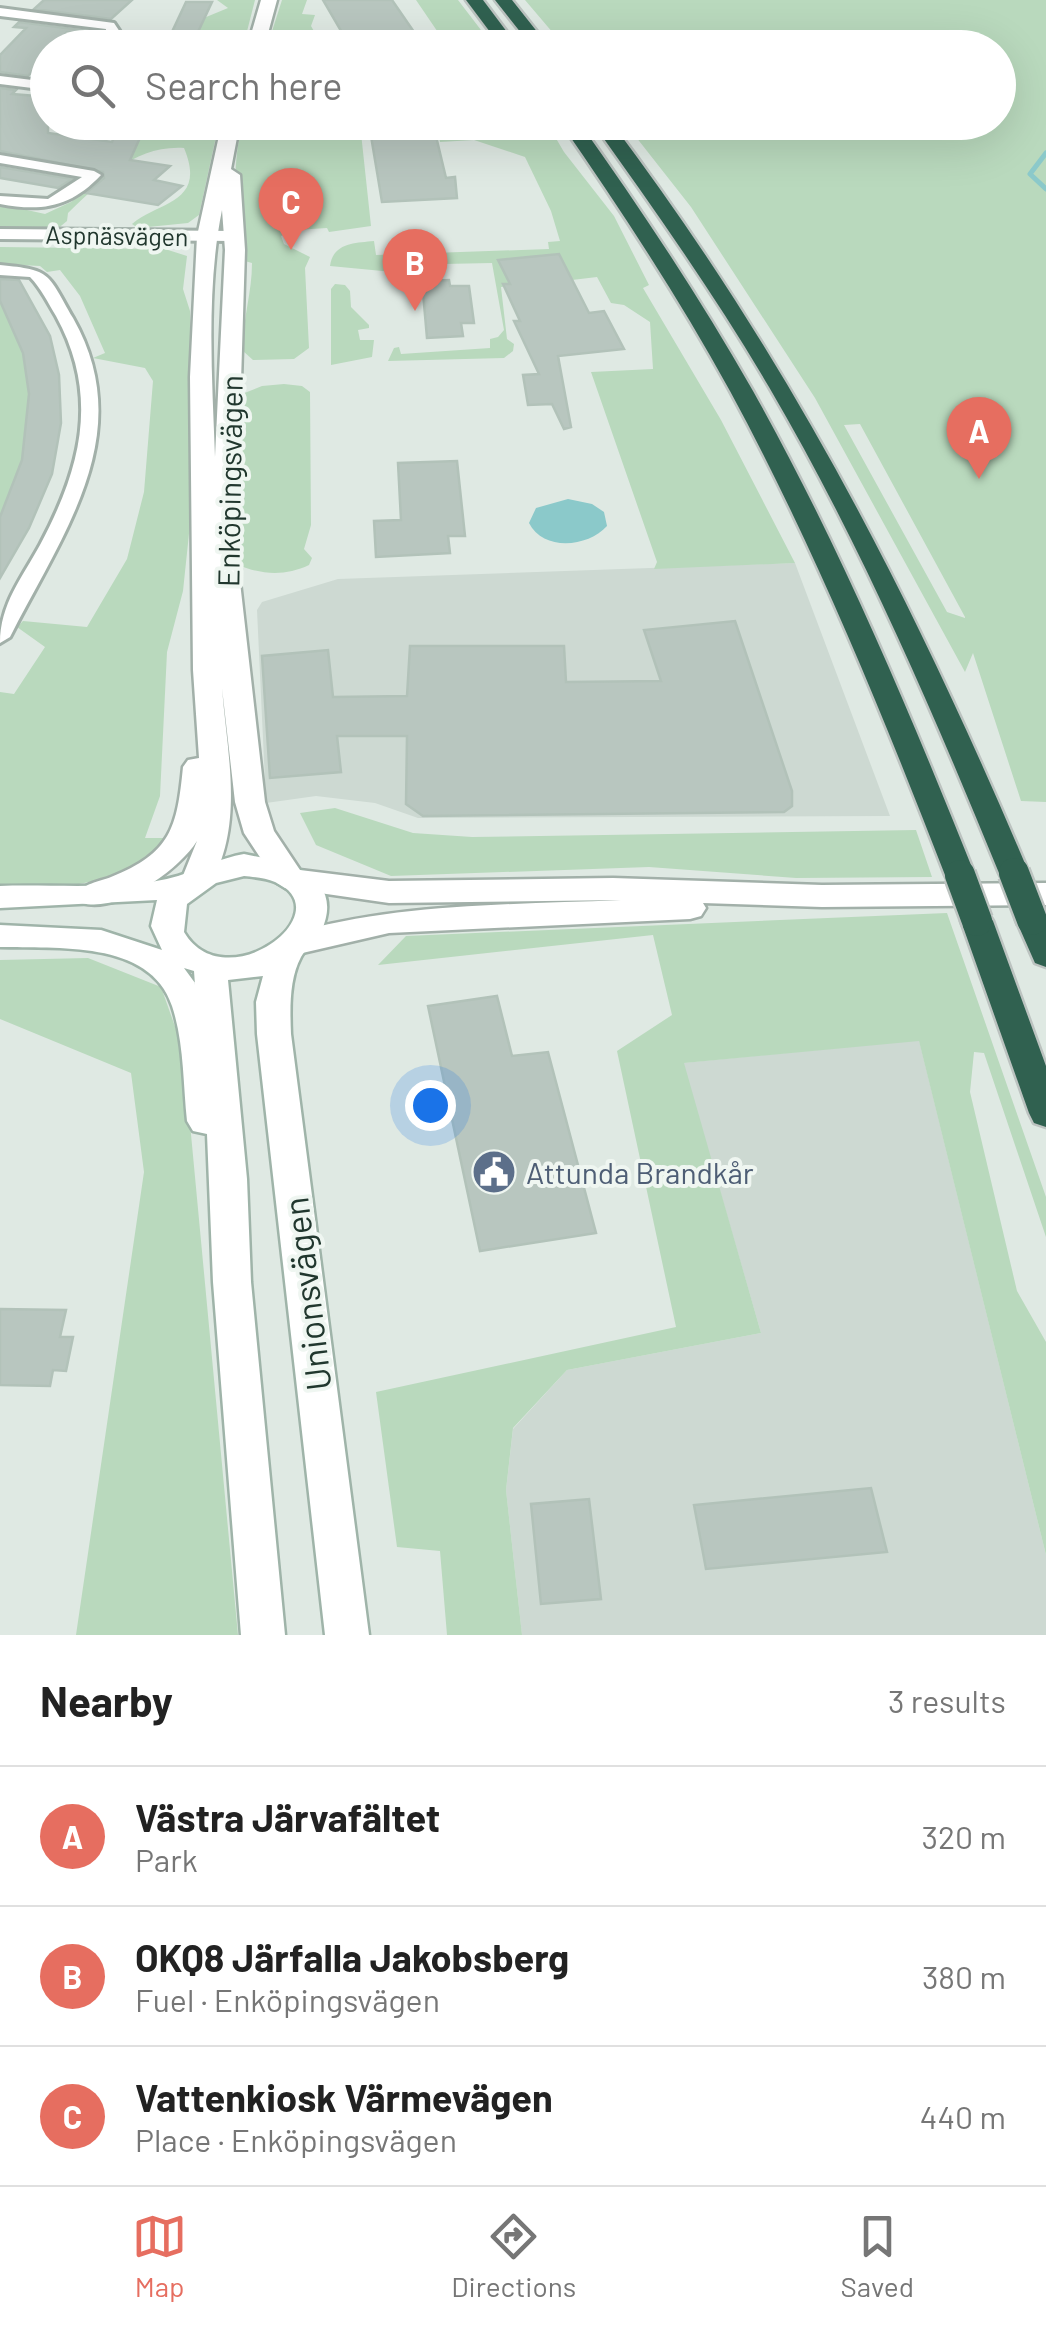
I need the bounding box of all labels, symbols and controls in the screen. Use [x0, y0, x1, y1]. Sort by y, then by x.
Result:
search box [30, 30, 1016, 140]
icon: search [65, 58, 120, 113]
text: Search here [145, 62, 343, 108]
pin: C [258, 168, 324, 250]
street label: Aspnäsvägen [45, 219, 189, 251]
pin: B [382, 228, 448, 311]
street label: Enköpingsvägen [209, 375, 249, 587]
pin: A [946, 396, 1012, 479]
your location [405, 1080, 456, 1131]
public building icon: Attunda Brandkår [471, 1149, 517, 1195]
place label: Attunda Brandkår [526, 1154, 754, 1190]
street label: Unionsvägen [273, 1195, 339, 1393]
text: Nearby [40, 1675, 173, 1725]
text: 3 results [888, 1681, 1006, 1719]
text: Västra Järvafältet [135, 1794, 440, 1840]
text: A [62, 1817, 83, 1855]
text: 320 m [921, 1817, 1006, 1855]
text: Park [135, 1840, 198, 1878]
text: OKQ8 Järfalla Jakobsberg [135, 1934, 569, 1980]
text: B [63, 1957, 82, 1995]
text: 380 m [922, 1957, 1006, 1995]
text: Fuel · Enköpingsvägen [135, 1980, 440, 2018]
text: Vattenkiosk Värmevägen [135, 2074, 553, 2120]
text: C [63, 2097, 82, 2135]
text: 440 m [920, 2097, 1006, 2135]
text: Place · Enköpingsvägen [135, 2120, 457, 2158]
tab: Map [132, 2209, 187, 2303]
tab: Directions [451, 2209, 576, 2303]
tab: Saved [840, 2209, 914, 2303]

